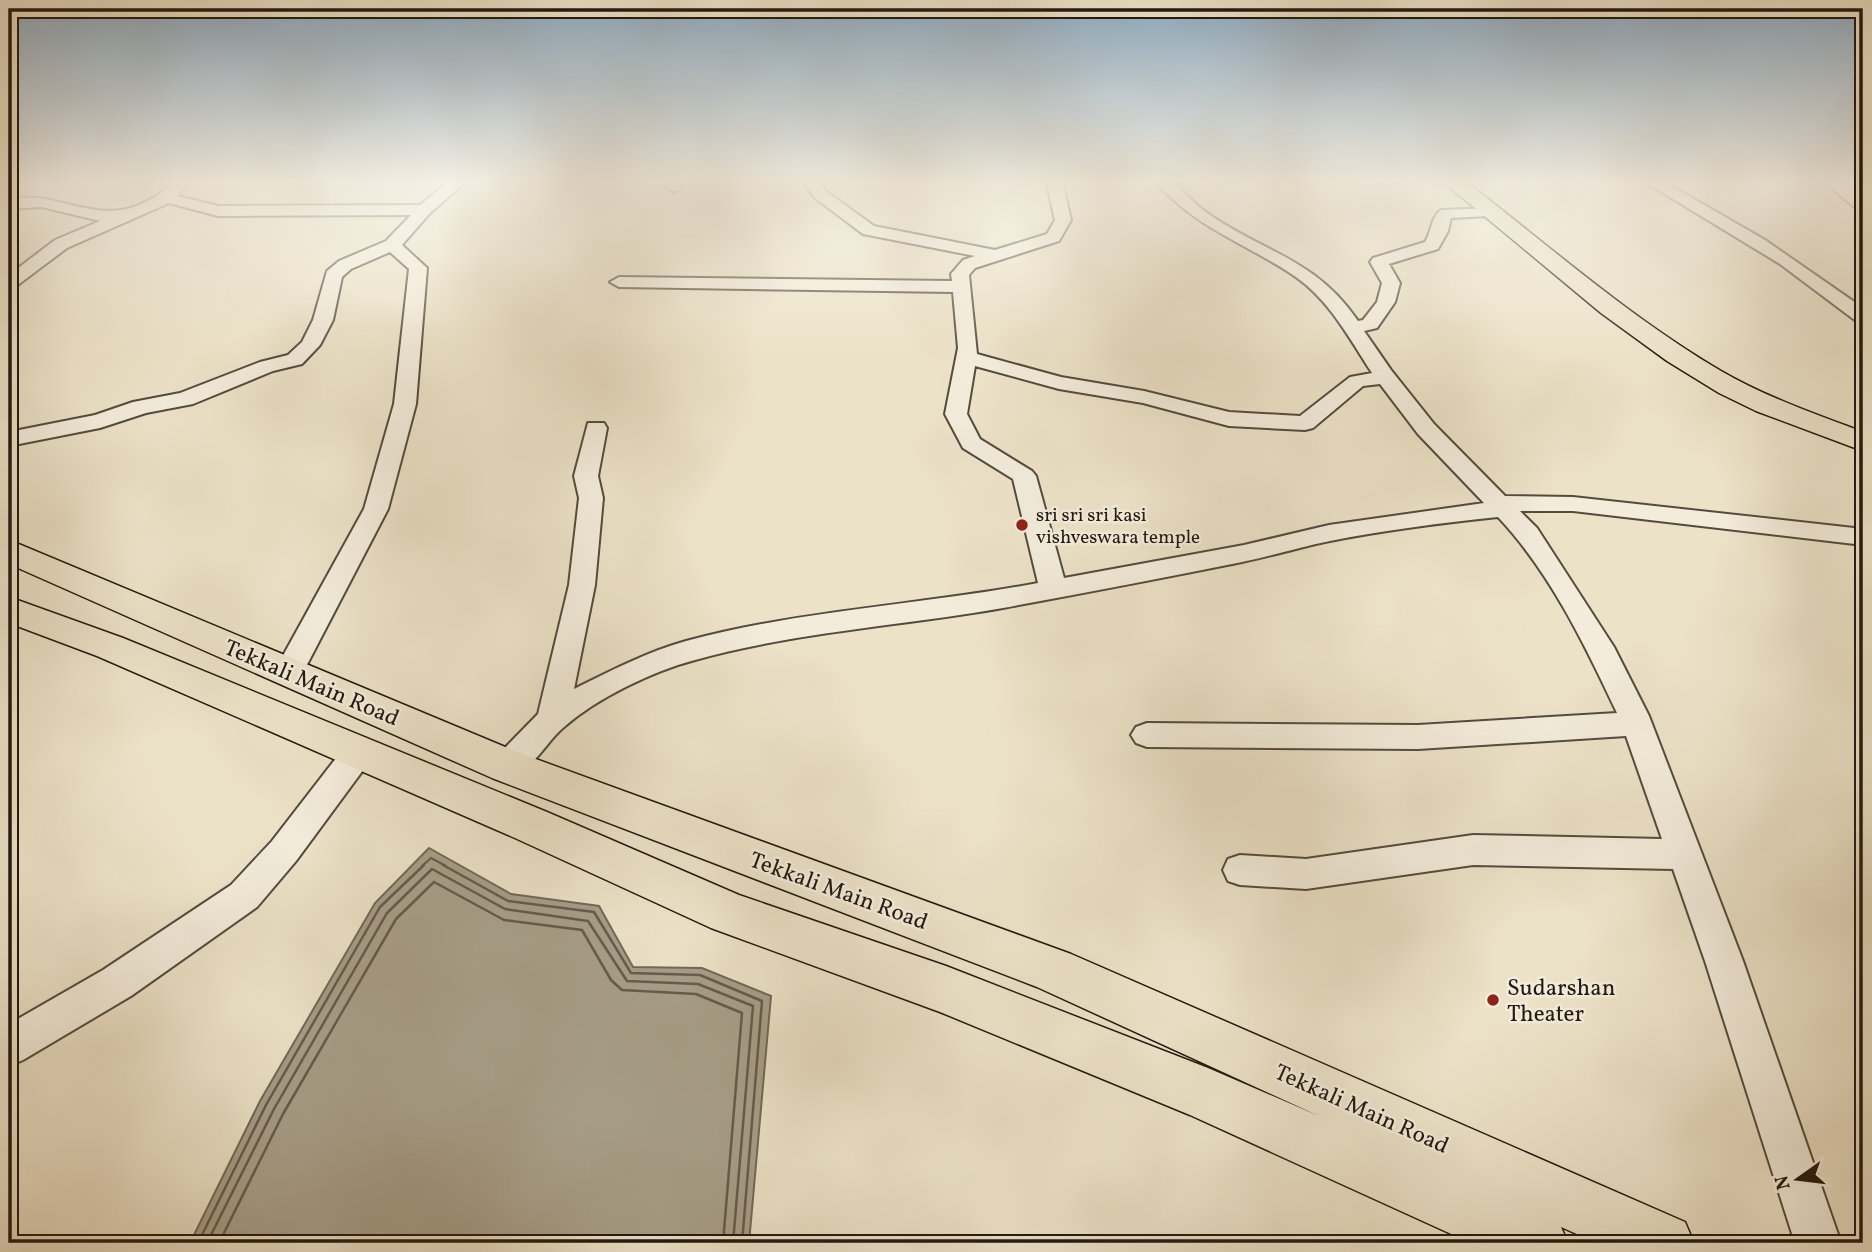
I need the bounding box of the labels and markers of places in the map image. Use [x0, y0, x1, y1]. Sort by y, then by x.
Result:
place label: sri sri sri kasi vishveswara temple [1036, 503, 1200, 551]
marker: sri sri sri kasi vishveswara temple [1014, 517, 1030, 533]
place label: Sudarshan Theater [1507, 973, 1615, 1031]
marker: Sudarshan Theater [1485, 992, 1501, 1008]

